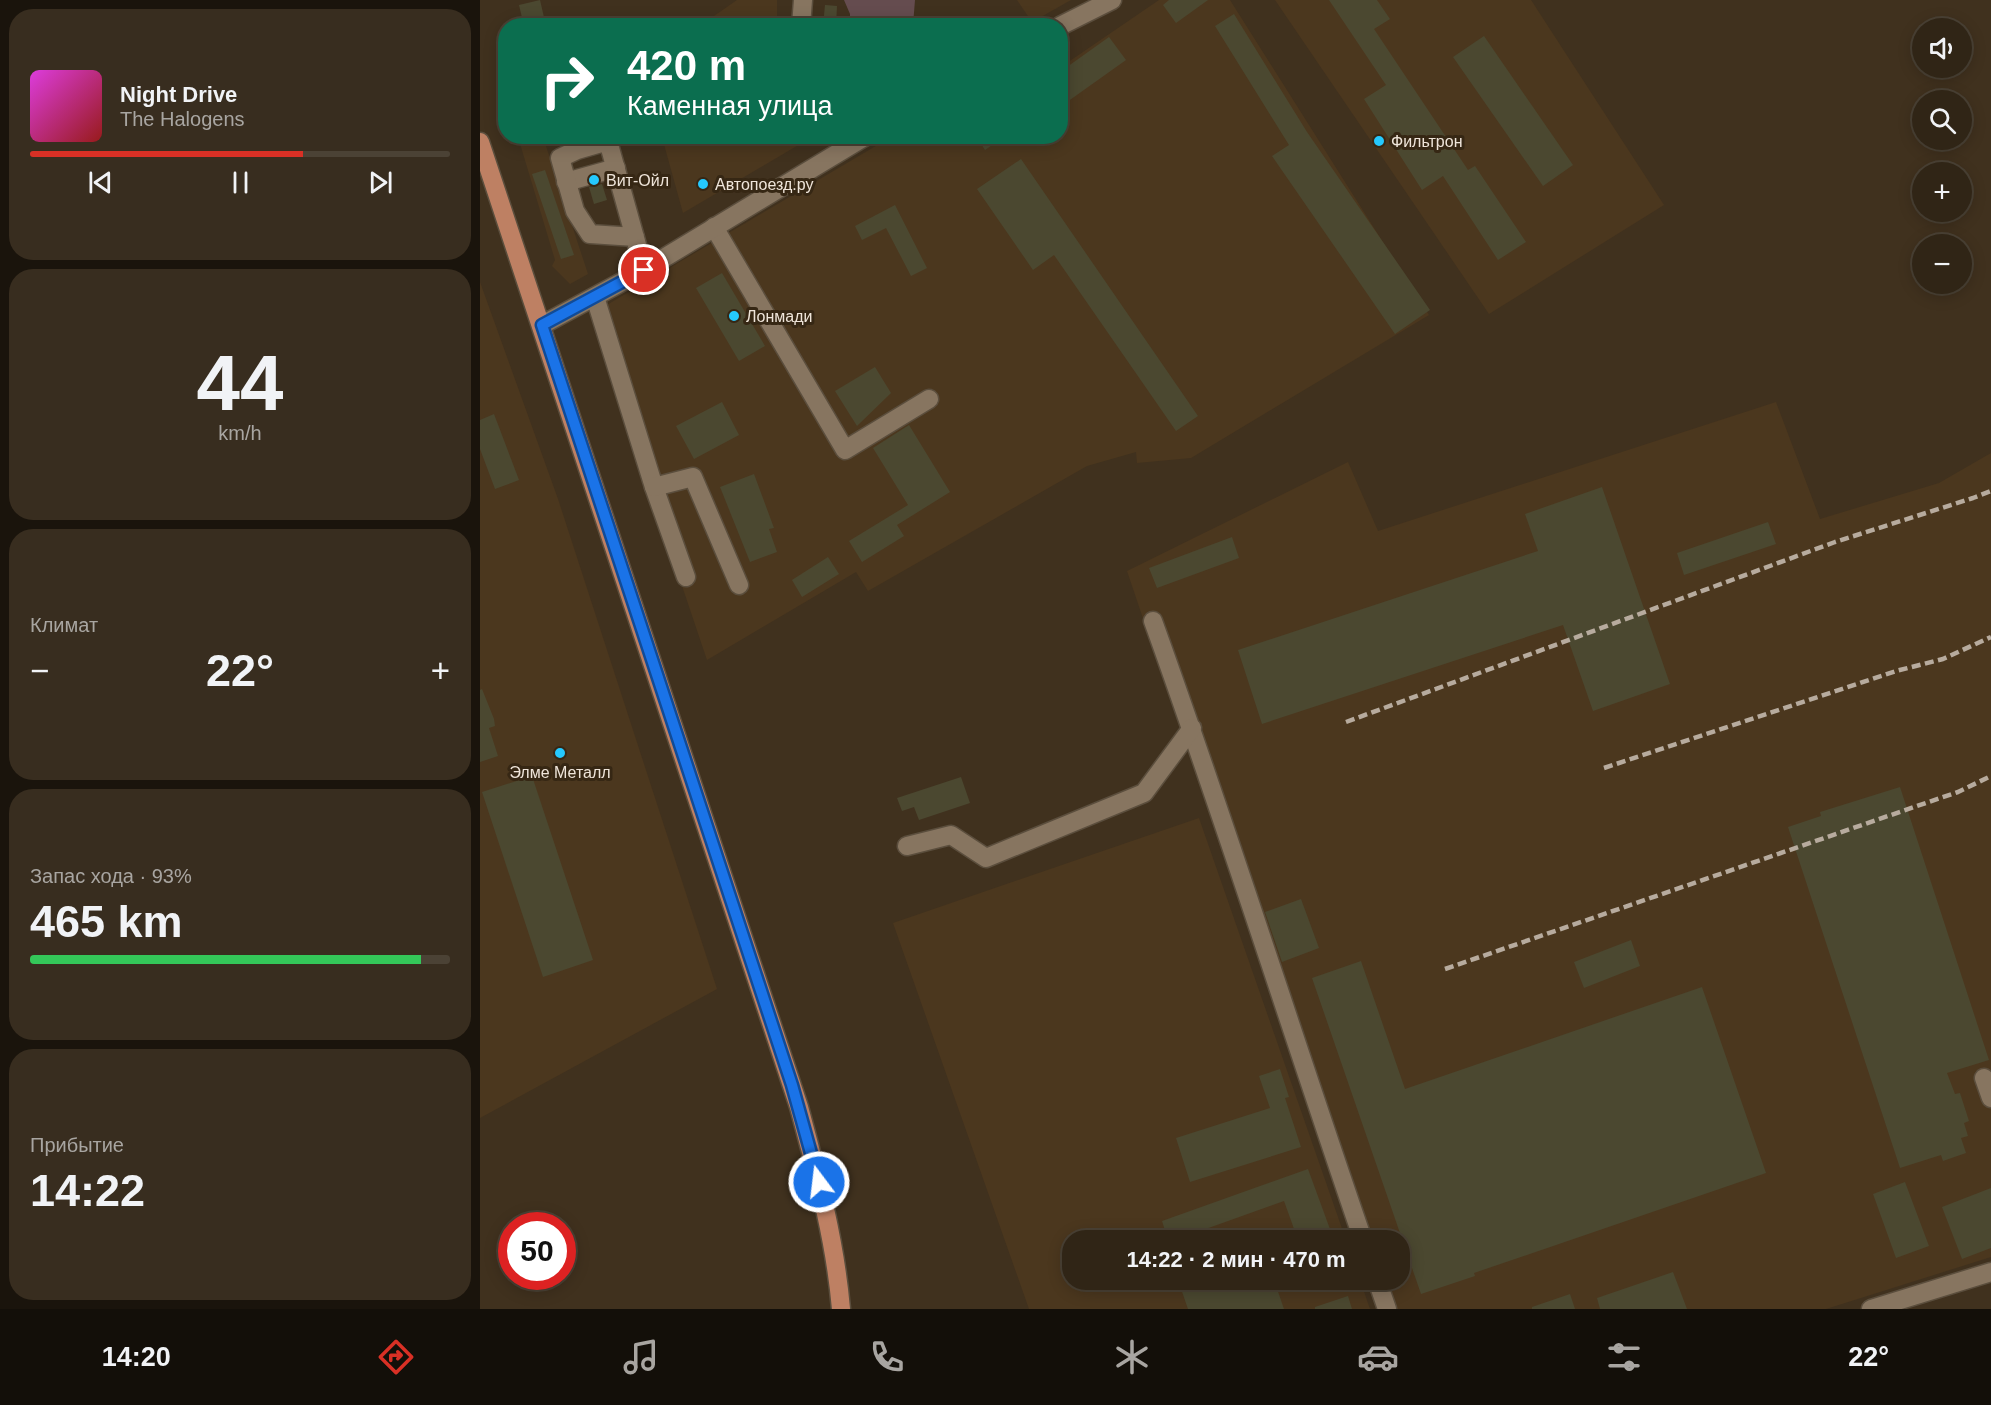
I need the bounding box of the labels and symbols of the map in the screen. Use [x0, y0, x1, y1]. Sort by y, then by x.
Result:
place label: Фильтрон [1391, 133, 1462, 150]
marker: Фильтрон [1372, 134, 1386, 148]
place label: Вит-Ойл [606, 172, 669, 189]
marker: Вит-Ойл [587, 173, 601, 187]
place label: Автопоезд.ру [715, 176, 813, 193]
marker: Автопоезд.ру [696, 177, 710, 191]
pin [618, 244, 669, 295]
place label: Лонмади [746, 308, 812, 325]
marker: Лонмади [727, 309, 741, 323]
marker: Элме Металл [553, 746, 567, 760]
place label: Элме Металл [509, 764, 611, 781]
position arrow [787, 1150, 851, 1214]
speed limit sign: 50 [498, 1212, 576, 1290]

